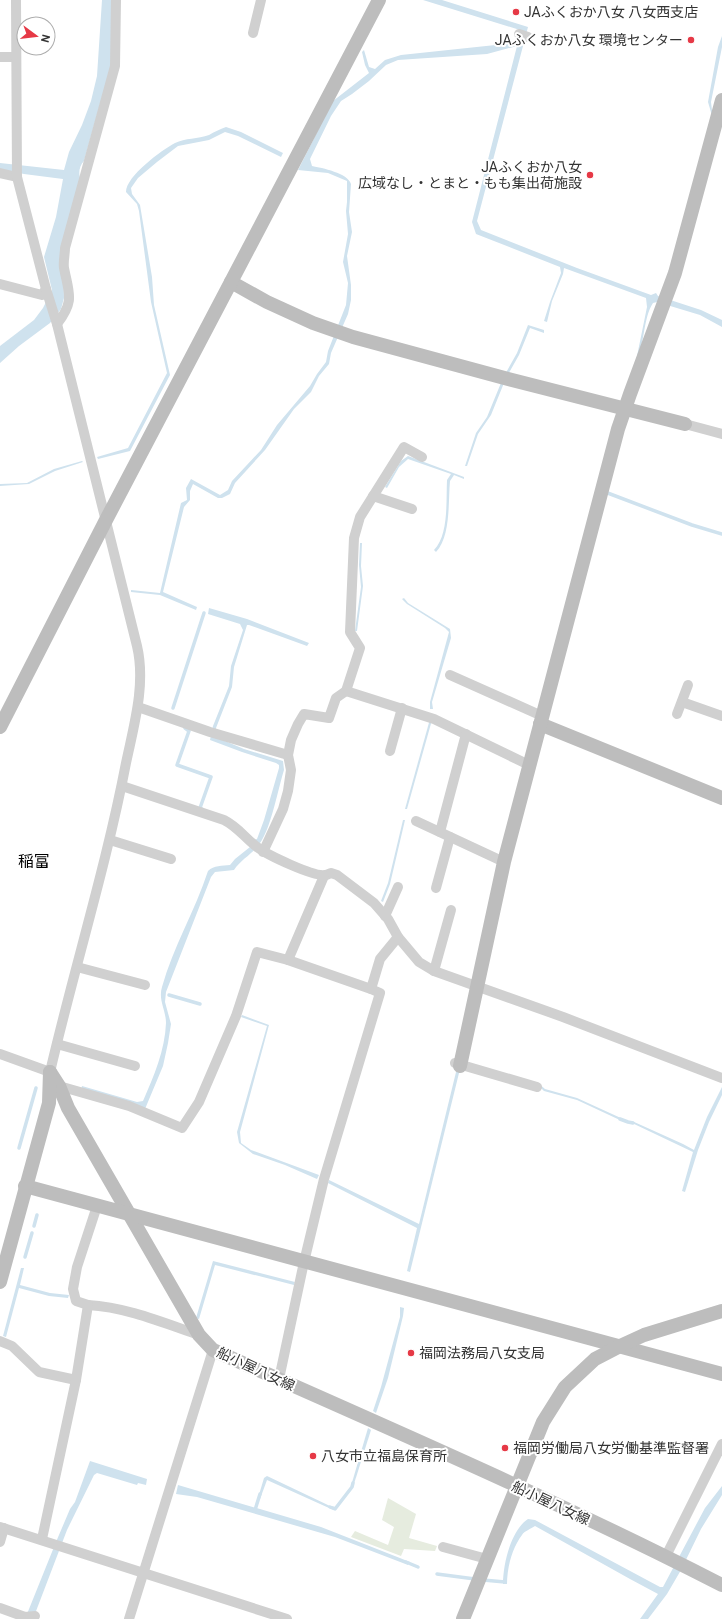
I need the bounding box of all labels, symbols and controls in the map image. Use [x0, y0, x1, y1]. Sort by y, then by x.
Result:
place label: JAふくおか八女 八女西支店 [524, 4, 698, 20]
marker: JAふくおか八女 八女西支店 [511, 7, 521, 17]
north arrow [16, 16, 56, 56]
place label: JAふくおか八女 環境センター [495, 32, 683, 48]
text: N [38, 33, 52, 44]
marker: JAふくおか八女 環境センター [686, 35, 696, 45]
place label: JAふくおか八女 広域なし・とまと・もも集出荷施設 [358, 159, 582, 191]
marker: JAふくおか八女 広域なし・とまと・もも集出荷施設 [585, 170, 595, 180]
district label: 稲富 [18, 852, 50, 871]
street label: 船小屋八女線 [215, 1344, 297, 1394]
place label: 福岡法務局八女支局 [419, 1345, 545, 1361]
marker: 福岡法務局八女支局 [406, 1348, 416, 1358]
place label: 福岡労働局八女労働基準監督署 [513, 1440, 709, 1456]
marker: 福岡労働局八女労働基準監督署 [500, 1443, 510, 1453]
place label: 八女市立福島保育所 [321, 1448, 447, 1464]
marker: 八女市立福島保育所 [308, 1451, 318, 1461]
street label: 船小屋八女線 [510, 1478, 592, 1528]

